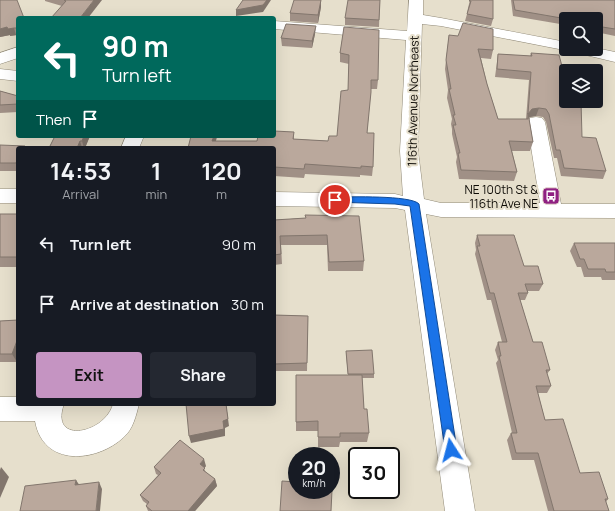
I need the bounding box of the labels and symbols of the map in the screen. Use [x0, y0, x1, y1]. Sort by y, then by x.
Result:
street label: 116th Avenue Northeast [403, 35, 423, 167]
place label: NE 100th St & 116th Ave NE [464, 181, 538, 212]
pin [318, 183, 352, 217]
bus stop icon: NE 100th St & 116th Ave NE [541, 186, 561, 206]
position arrow [430, 429, 472, 471]
speed limit sign: 30 [348, 447, 400, 499]

